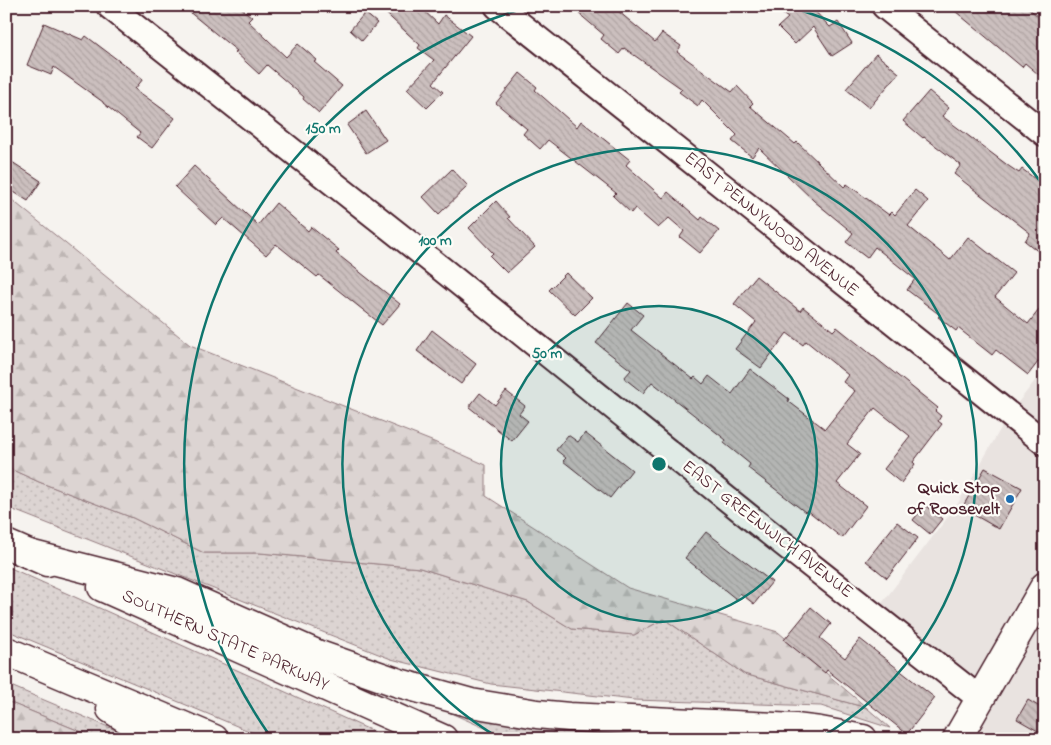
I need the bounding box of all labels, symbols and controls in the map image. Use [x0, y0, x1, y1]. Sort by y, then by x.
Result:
text: 150 m [305, 118, 341, 140]
street label: EAST PENNYWOOD AVENUE [678, 146, 864, 304]
text: 100 m [418, 230, 452, 252]
text: 50 m [532, 343, 563, 365]
centre of rings [650, 455, 668, 473]
street label: EAST GREENWICH AVENUE [676, 455, 858, 605]
place label: Quick Stop of Roosevelt [907, 476, 1001, 523]
marker: Quick Stop of Roosevelt [1004, 493, 1016, 505]
street label: SOUTHERN STATE PARKWAY [117, 584, 333, 699]

